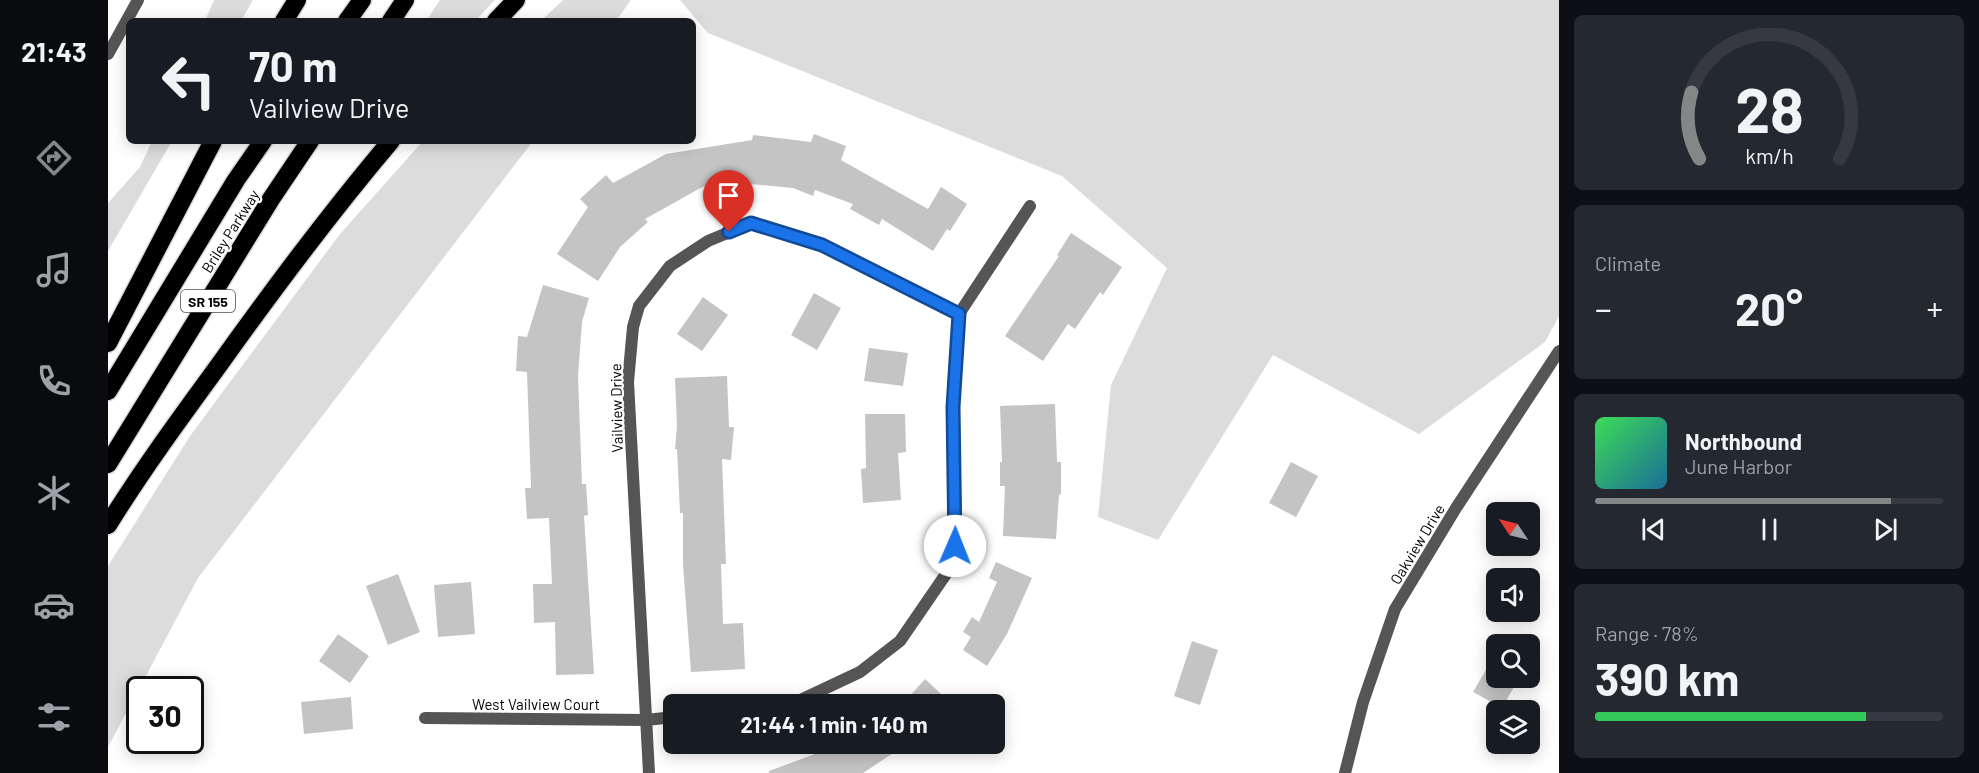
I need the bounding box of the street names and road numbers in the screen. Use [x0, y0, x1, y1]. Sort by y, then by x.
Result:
street label: Briley Parkway [197, 186, 263, 276]
road number: SR 155 [181, 290, 235, 312]
street label: Vailview Drive [606, 363, 626, 453]
street label: Oakview Drive [1386, 501, 1448, 587]
street label: West Vailview Court [472, 695, 600, 713]

